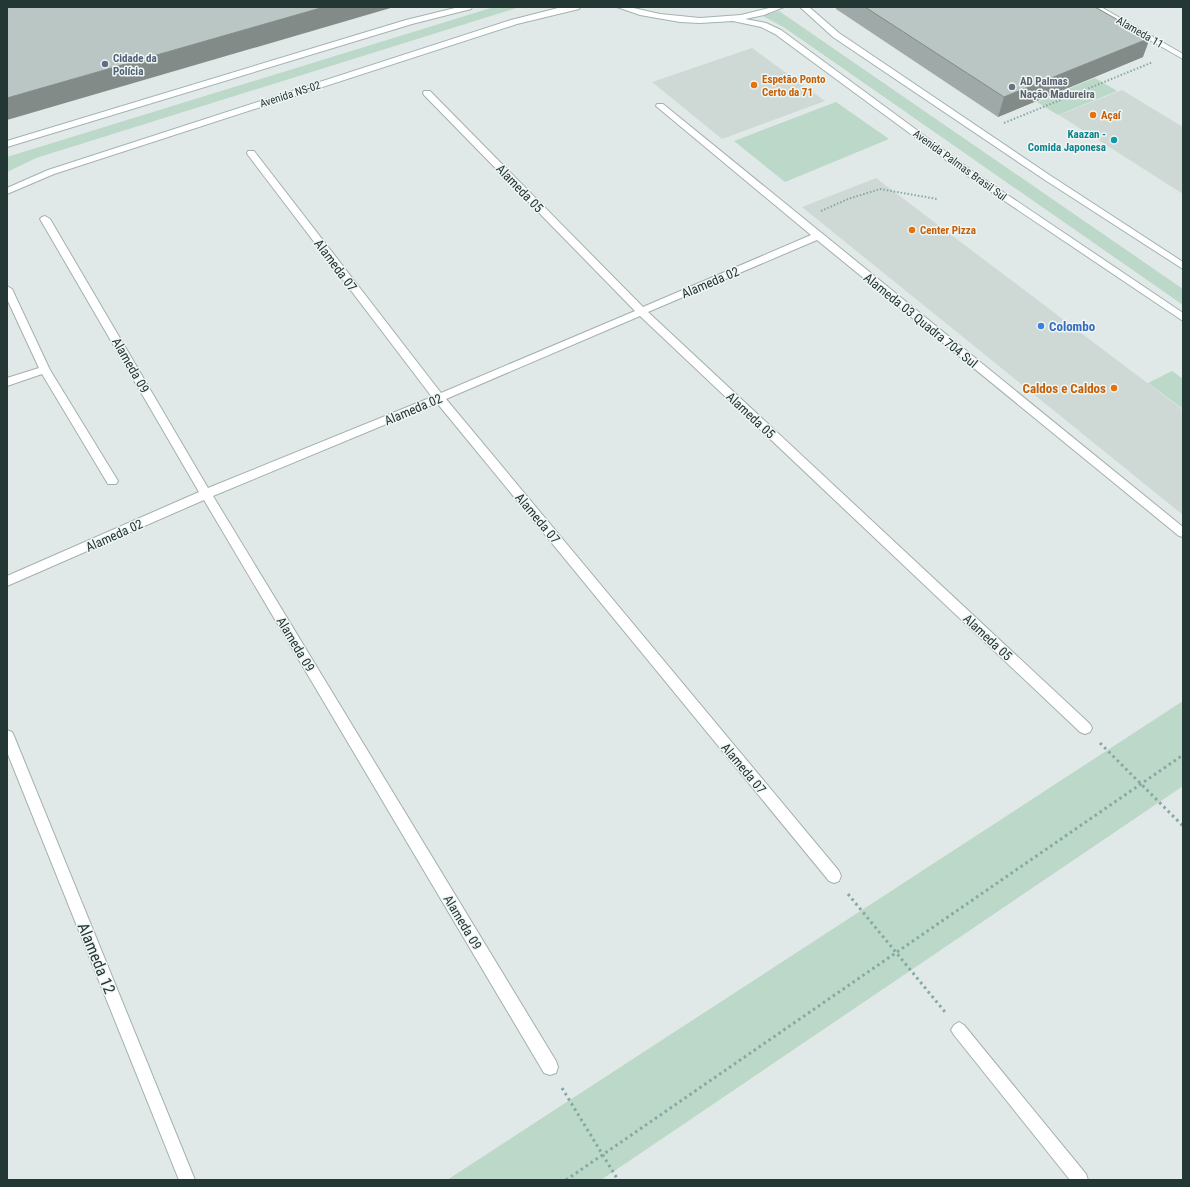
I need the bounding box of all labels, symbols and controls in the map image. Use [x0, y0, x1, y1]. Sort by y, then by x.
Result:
street label: Alameda 11 [1114, 14, 1165, 51]
place label: Cidade da Polícia [113, 52, 157, 78]
marker: Cidade da Polícia [100, 59, 110, 69]
place label: Espetão Ponto Certo da 71 [762, 73, 826, 99]
place label: AD Palmas Nação Madureira [1020, 75, 1095, 101]
street label: Avenida NS-02 [258, 79, 322, 110]
marker: Espetão Ponto Certo da 71 [749, 80, 759, 90]
marker: AD Palmas Nação Madureira [1007, 82, 1017, 92]
place label: Açaí [1101, 109, 1122, 122]
marker: Açaí [1088, 110, 1098, 120]
street label: Avenida Palmas Brasil Sul [910, 127, 1009, 204]
place label: Kaazan - Comida Japonesa [1028, 128, 1106, 154]
marker: Kaazan - Comida Japonesa [1109, 135, 1119, 145]
street label: Alameda 05 [493, 161, 546, 216]
place label: Center Pizza [920, 224, 976, 237]
marker: Center Pizza [907, 225, 917, 235]
street label: Alameda 07 [311, 236, 360, 294]
street label: Alameda 02 [679, 264, 741, 301]
street label: Alameda 03 Quadra 704 Sul [861, 270, 981, 371]
place label: Colombo [1049, 319, 1096, 334]
marker: Colombo [1036, 321, 1046, 331]
street label: Alameda 09 [109, 335, 152, 395]
place label: Caldos e Caldos [1023, 381, 1106, 396]
marker: Caldos e Caldos [1109, 383, 1119, 393]
street label: Alameda 05 [723, 389, 778, 442]
street label: Alameda 02 [382, 391, 444, 428]
street label: Alameda 07 [512, 490, 563, 547]
street label: Alameda 02 [83, 516, 145, 555]
street label: Alameda 05 [960, 611, 1015, 664]
street label: Alameda 09 [273, 614, 318, 674]
street label: Alameda 07 [718, 740, 769, 797]
street label: Alameda 09 [440, 892, 485, 952]
street label: Alameda 12 [74, 920, 119, 997]

